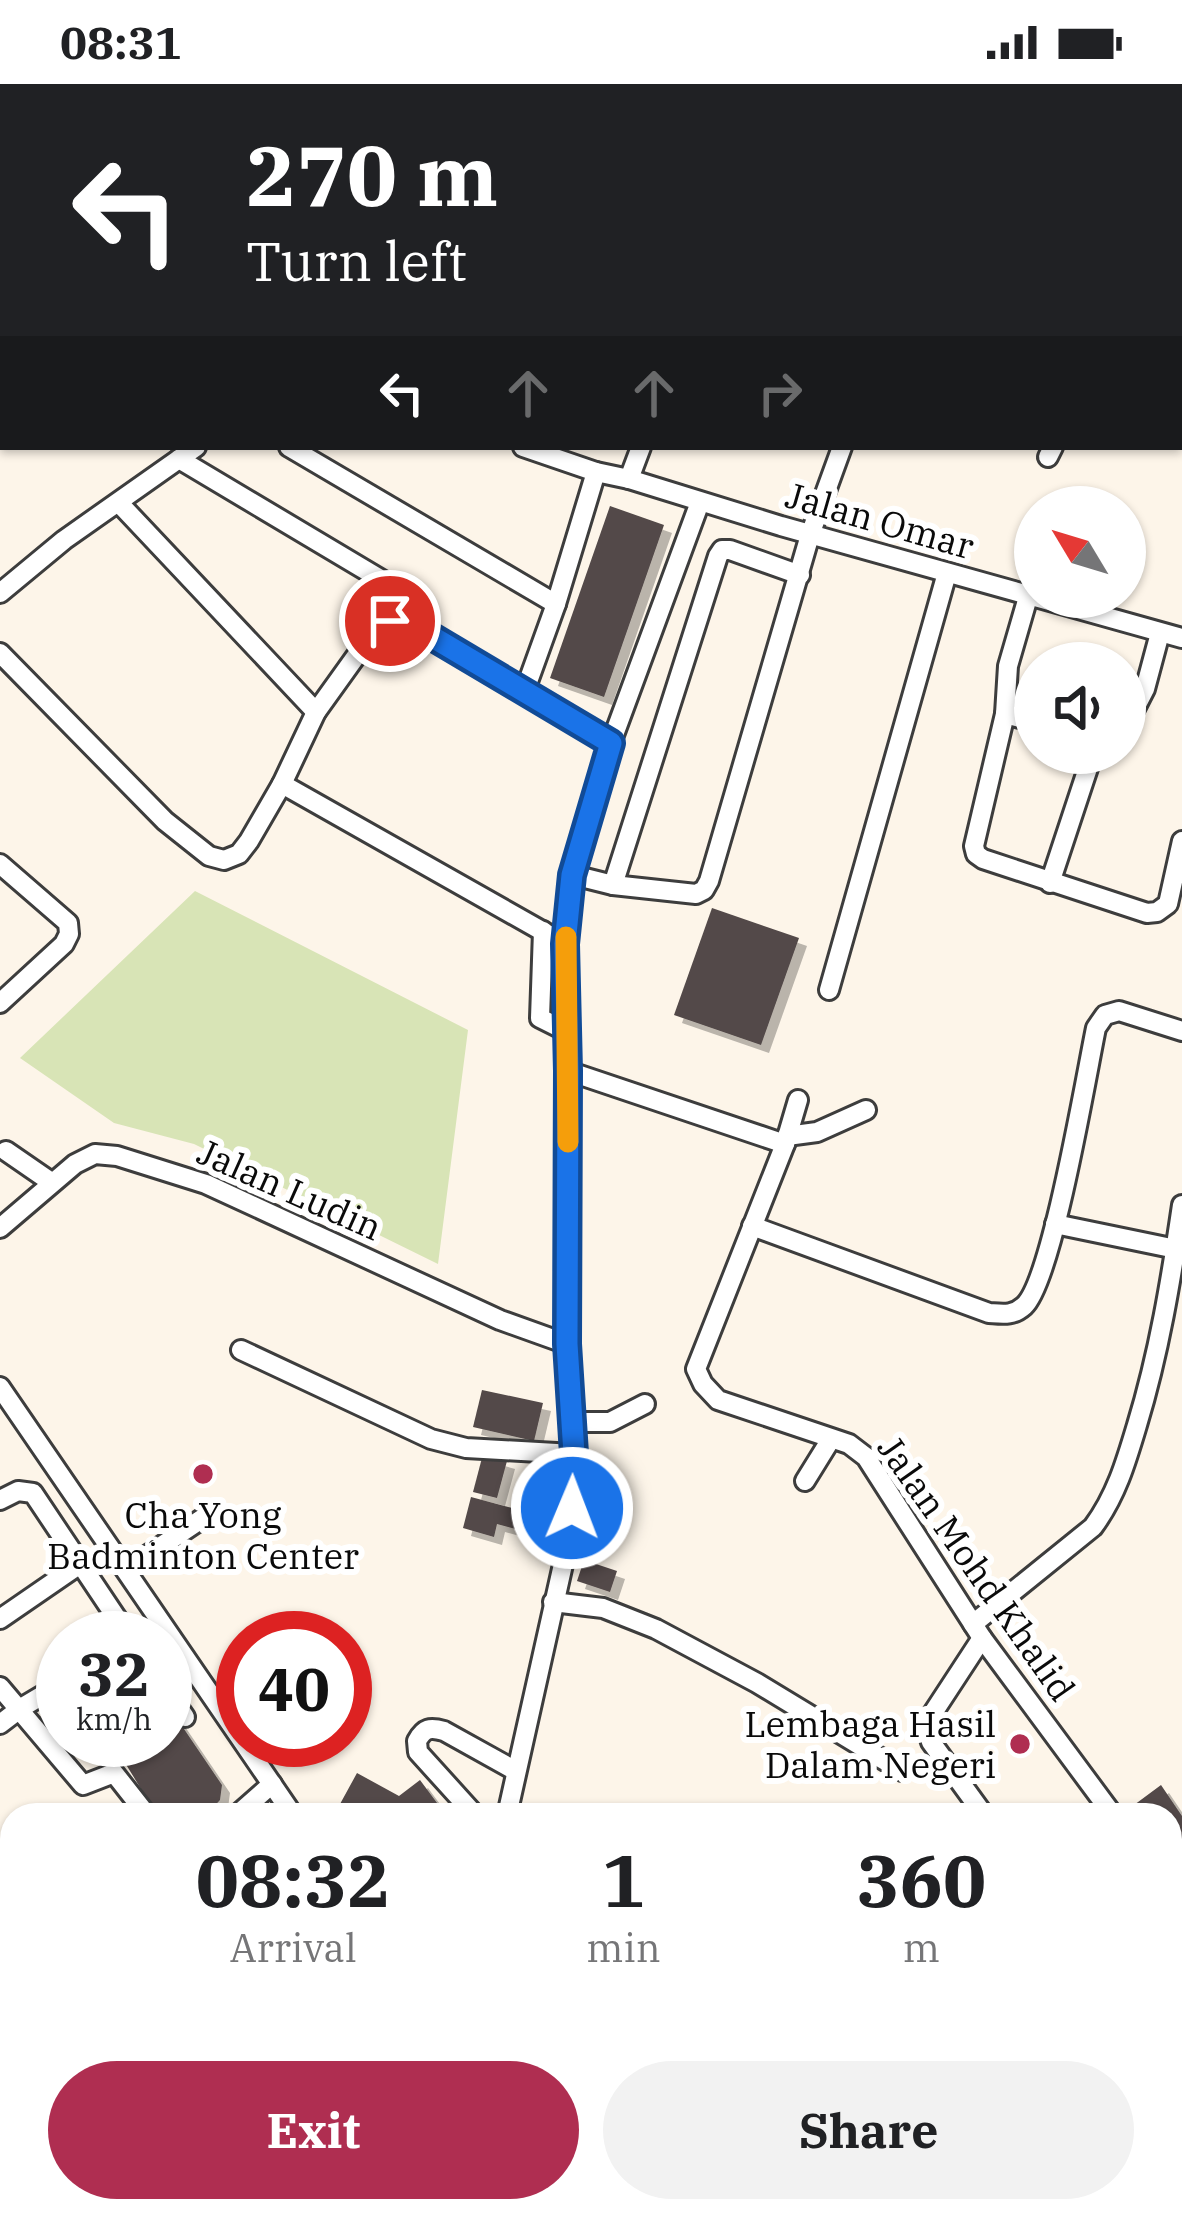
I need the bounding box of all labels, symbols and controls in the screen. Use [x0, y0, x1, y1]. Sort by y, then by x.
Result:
text: 08:31 [60, 13, 182, 71]
text: 270 m [246, 120, 498, 229]
icon: left [48, 132, 204, 288]
text: Turn left [246, 226, 467, 296]
icon: left [369, 360, 435, 426]
icon: ahead [495, 360, 561, 426]
icon: ahead [621, 360, 687, 426]
icon: right [747, 360, 813, 426]
street label: Jalan Omar [781, 471, 979, 569]
north arrow [1014, 486, 1146, 618]
map controls [1014, 486, 1146, 774]
pin [339, 570, 441, 672]
icon: arrive [357, 588, 423, 654]
button: sound [1014, 642, 1146, 774]
street label: Jalan Ludin [190, 1127, 390, 1251]
street label: Jalan Mohd Khalid [868, 1426, 1086, 1710]
position arrow [509, 1445, 635, 1571]
marker: Cha Yong Badminton Center [190, 1461, 216, 1487]
place label: Cha Yong Badminton Center [47, 1491, 359, 1579]
speed limit sign: 40 [216, 1611, 372, 1767]
text: 32 [78, 1634, 150, 1713]
text: km/h [76, 1699, 152, 1738]
place label: Lembaga Hasil Dalam Negeri [744, 1700, 996, 1788]
marker: Lembaga Hasil Dalam Negeri [1007, 1731, 1033, 1757]
text: 08:32 [196, 1833, 390, 1927]
text: 1 [602, 1833, 645, 1927]
text: 360 [857, 1833, 986, 1927]
text: Arrival [230, 1922, 357, 1973]
text: min [586, 1922, 661, 1973]
text: m [903, 1922, 940, 1973]
button: Exit [48, 2061, 579, 2199]
button: Share [603, 2061, 1134, 2199]

